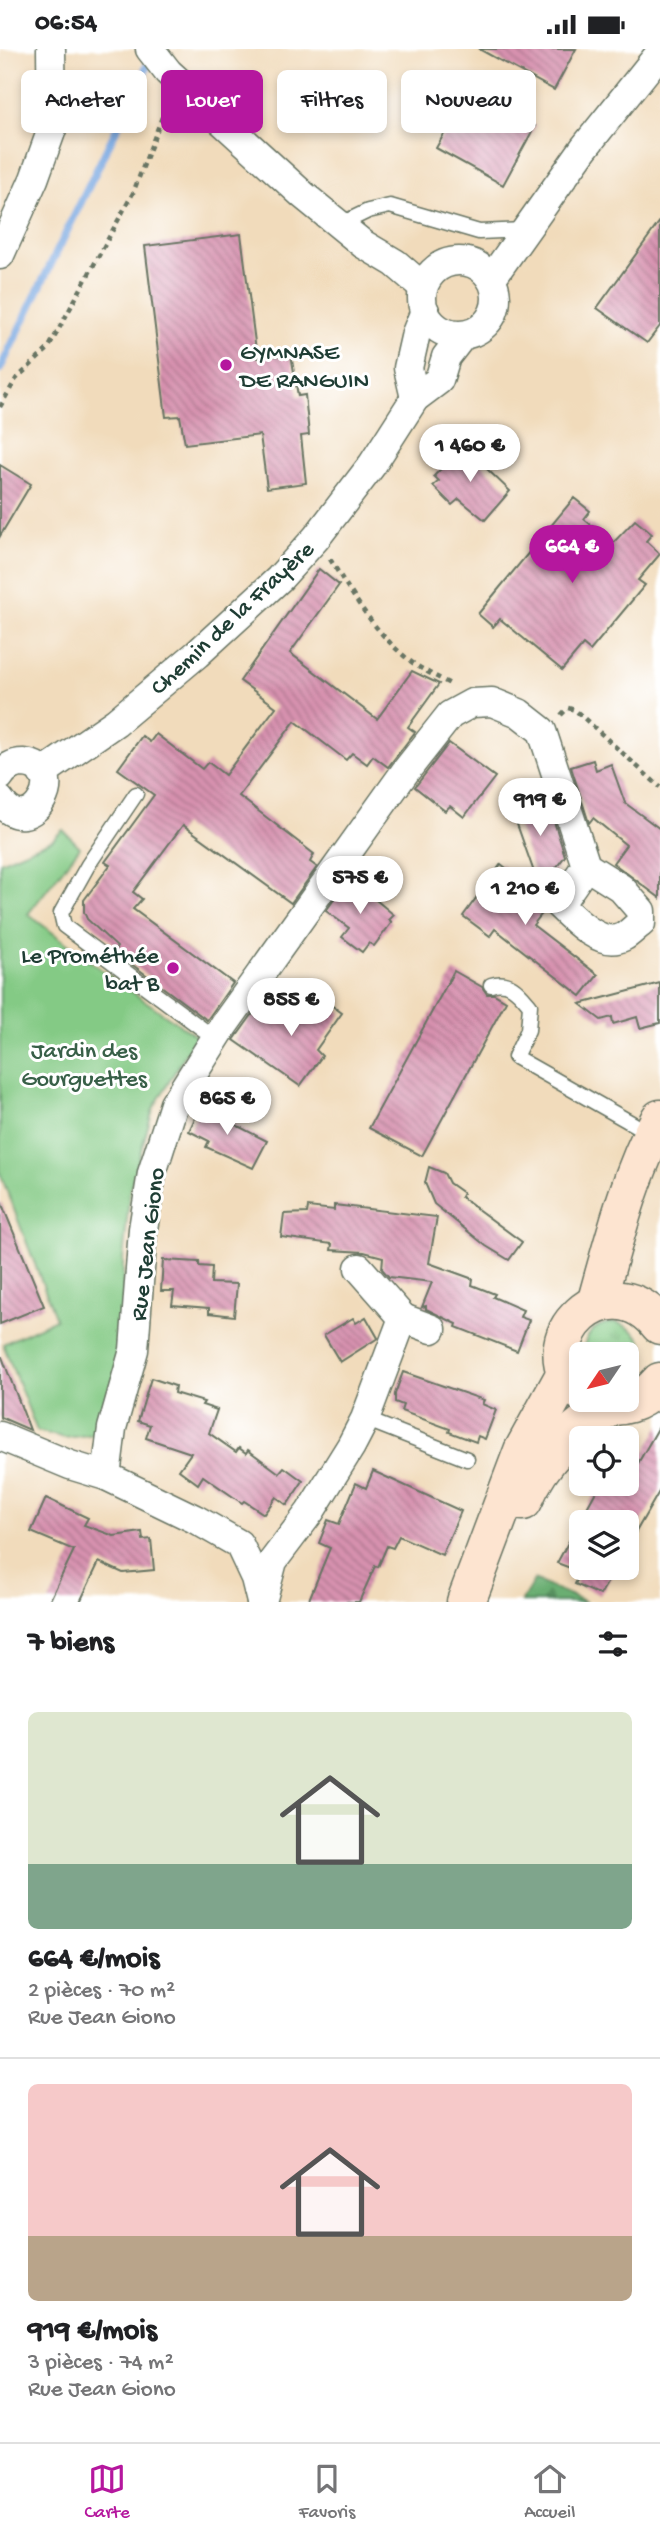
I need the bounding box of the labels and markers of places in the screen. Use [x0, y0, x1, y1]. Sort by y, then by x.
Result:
place label: GYMNASE DE RANGUIN [238, 340, 369, 397]
marker: GYMNASE DE RANGUIN [218, 357, 234, 373]
pin: 1 460 € [405, 425, 535, 484]
pin: 664 € [523, 525, 621, 585]
pin: 919 € [491, 779, 589, 838]
pin: 575 € [311, 857, 409, 916]
pin: 1 210 € [460, 867, 590, 927]
place label: Le Prométhée bat B [21, 943, 160, 1000]
marker: Le Prométhée bat B [165, 960, 181, 976]
pin: 855 € [242, 979, 340, 1038]
pin: 865 € [178, 1077, 276, 1137]

